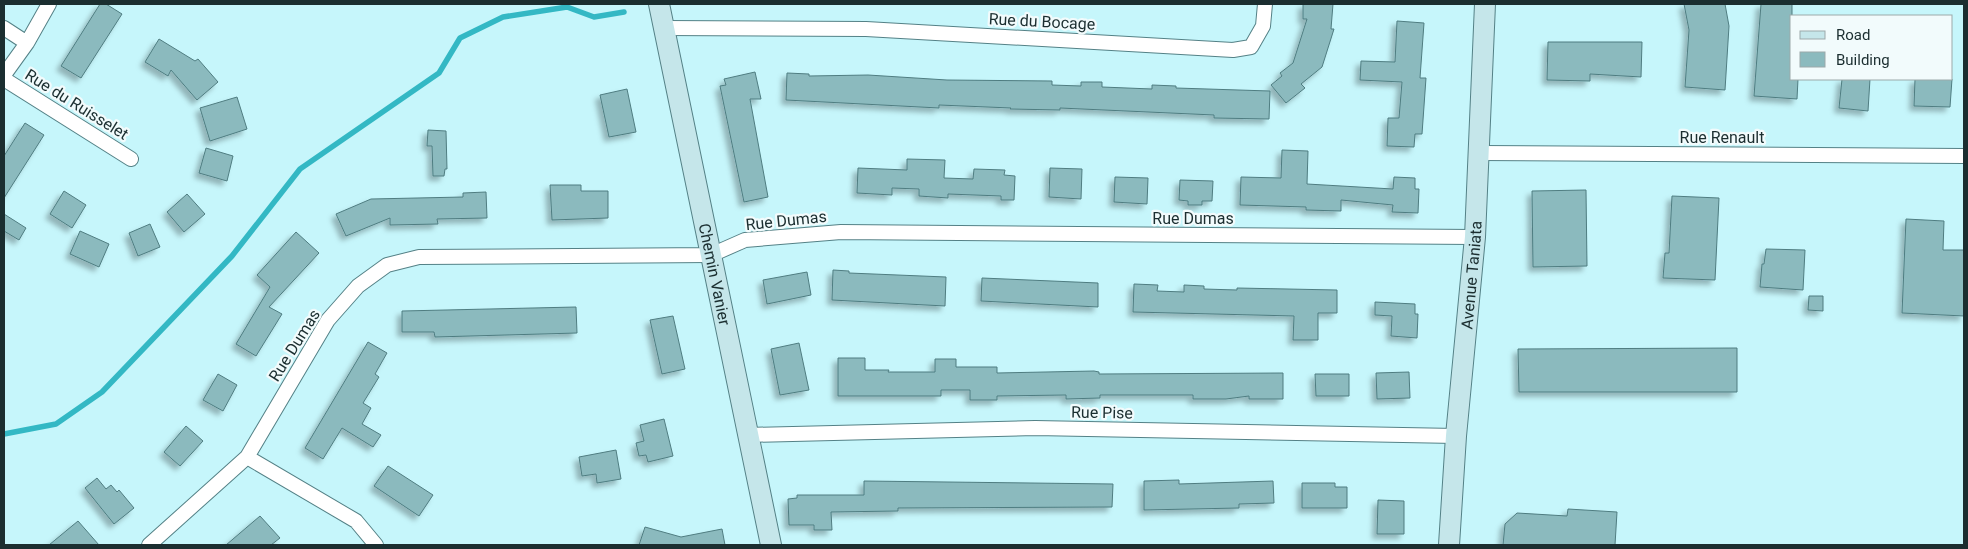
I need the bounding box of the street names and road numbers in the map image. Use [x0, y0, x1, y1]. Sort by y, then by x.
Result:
street label: Rue du Bocage [988, 9, 1096, 34]
street label: Rue du Ruisselet [22, 65, 132, 144]
street label: Rue Renault [1680, 128, 1764, 147]
street label: Rue Dumas [745, 207, 828, 234]
street label: Rue Dumas [1152, 209, 1234, 228]
street label: Avenue Taniata [1457, 220, 1486, 330]
street label: Chemin Vanier [695, 222, 734, 328]
street label: Rue Dumas [265, 306, 324, 385]
street label: Rue Pise [1071, 402, 1133, 423]

